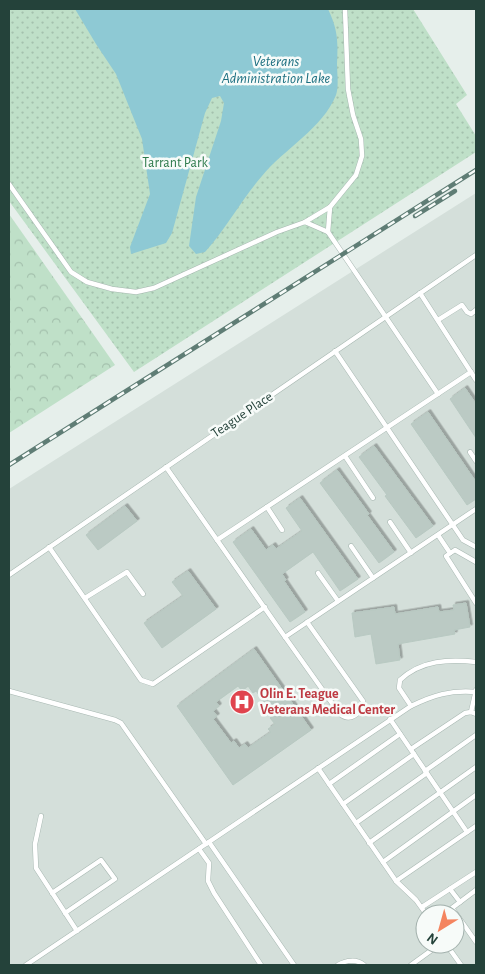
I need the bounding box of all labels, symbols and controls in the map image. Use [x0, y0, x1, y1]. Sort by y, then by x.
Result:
water label: Veterans Administration Lake [221, 54, 331, 86]
park label: Tarrant Park [142, 156, 208, 170]
street label: Teague Place [209, 389, 275, 441]
place label: Olin E. Teague Veterans Medical Center [260, 687, 395, 717]
hospital icon: Olin E. Teague Veterans Medical Center [229, 689, 255, 715]
north arrow [415, 904, 465, 954]
text: N [425, 930, 441, 947]

